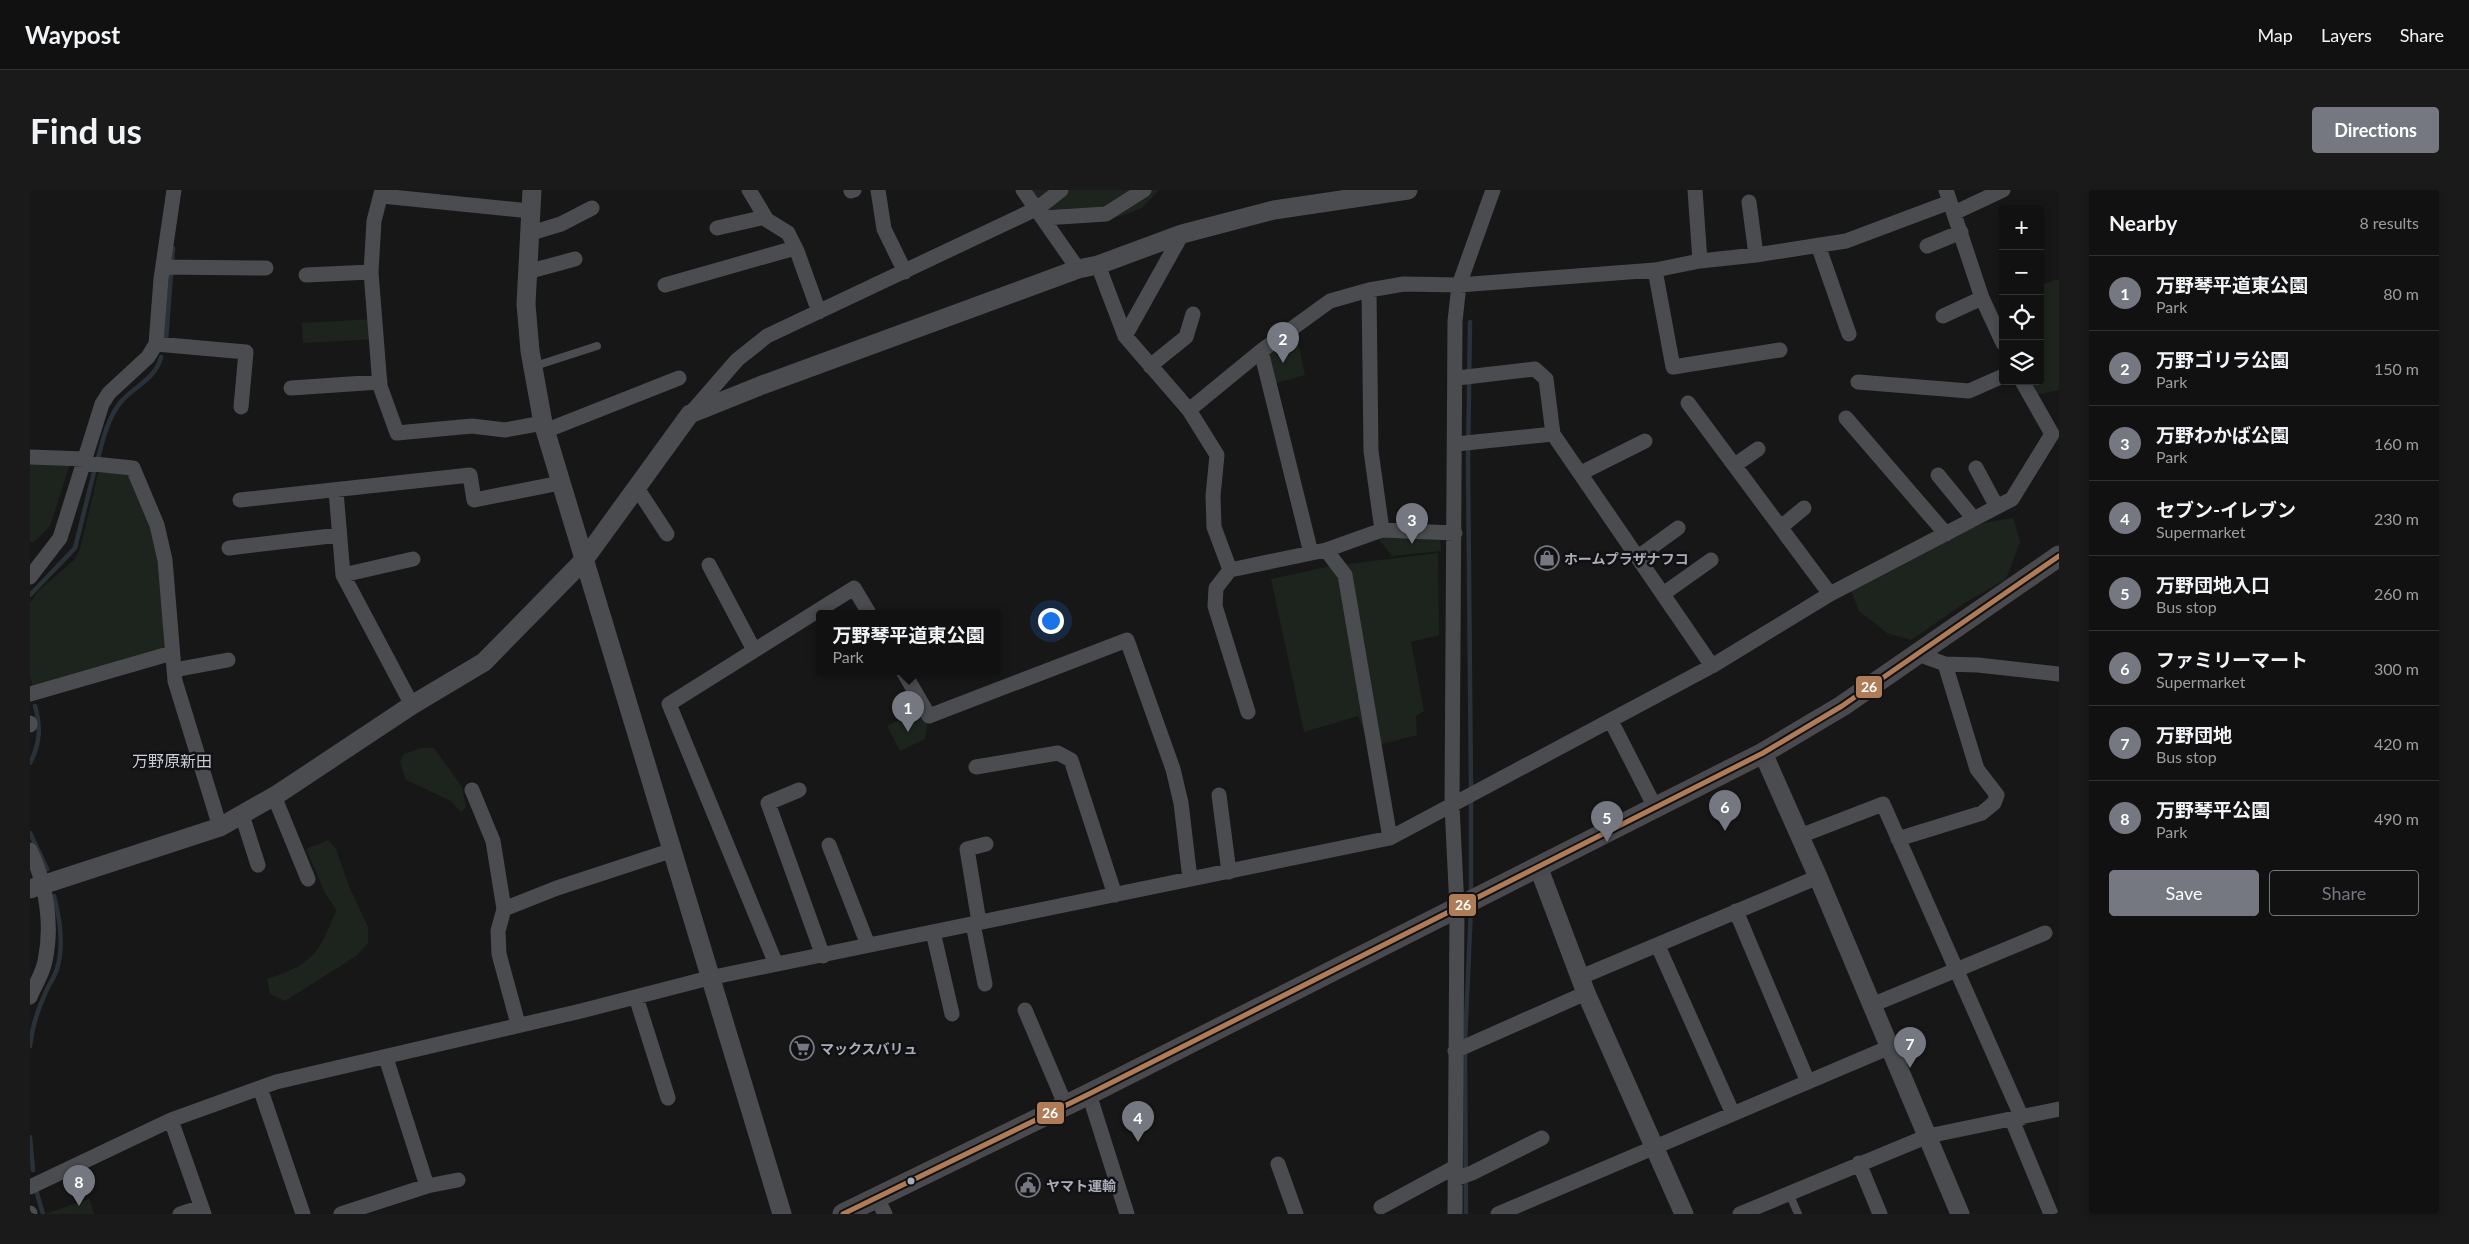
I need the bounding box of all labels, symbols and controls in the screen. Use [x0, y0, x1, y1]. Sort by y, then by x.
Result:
text: Waypost [25, 20, 120, 49]
text: Map [2257, 24, 2293, 46]
text: Layers [2321, 24, 2372, 46]
text: Share [2400, 24, 2444, 46]
button: Directions [2312, 107, 2439, 153]
text: Find us [30, 109, 142, 151]
map controls [1999, 205, 2044, 385]
button: + [1999, 205, 2044, 250]
text: Nearby [2109, 210, 2177, 235]
text: 8 results [2359, 213, 2419, 232]
button: − [1999, 250, 2044, 295]
text: 万野琴平道東公園 [2156, 273, 2308, 296]
text: 1 [2120, 284, 2130, 303]
text: 80 m [2383, 284, 2419, 303]
button: locate [1999, 295, 2044, 340]
text: Park [2156, 297, 2187, 316]
pin: 2 [1267, 322, 1299, 363]
button: layers [1999, 340, 2044, 385]
text: 万野ゴリラ公園 [2156, 348, 2289, 371]
text: 2 [2120, 359, 2130, 378]
text: 150 m [2374, 359, 2419, 378]
text: Park [2156, 372, 2187, 391]
text: 万野わかば公園 [2156, 423, 2289, 446]
text: 3 [2120, 434, 2130, 453]
text: 160 m [2374, 434, 2419, 453]
text: Park [2156, 447, 2187, 466]
text: セブン-イレブン [2156, 498, 2296, 521]
pin: 3 [1396, 503, 1428, 544]
text: 4 [2120, 509, 2130, 528]
text: 230 m [2374, 509, 2419, 528]
text: Supermarket [2156, 522, 2245, 541]
shop icon: ホームプラザナフコ [1534, 545, 1560, 571]
place label: ホームプラザナフコ [1564, 550, 1689, 567]
text: 万野団地入口 [2156, 573, 2270, 596]
text: 5 [2120, 584, 2130, 603]
text: 260 m [2374, 584, 2419, 603]
text: Bus stop [2156, 597, 2217, 616]
your location [1038, 608, 1064, 634]
popup [816, 610, 1001, 675]
text: 万野琴平道東公園 [832, 623, 985, 646]
text: Park [832, 647, 864, 666]
text: ファミリーマート [2156, 648, 2308, 671]
text: 6 [2120, 659, 2130, 678]
text: 300 m [2374, 659, 2419, 678]
text: Supermarket [2156, 672, 2245, 691]
line badge: 26 [1855, 675, 1883, 699]
text: 26 [1861, 678, 1877, 695]
pin: 1 [892, 691, 924, 732]
text: 万野団地 [2156, 723, 2232, 746]
text: 7 [2120, 734, 2130, 753]
text: 420 m [2374, 734, 2419, 753]
text: Bus stop [2156, 747, 2217, 766]
district label: 万野原新田 [132, 751, 212, 770]
pin: 6 [1709, 790, 1741, 831]
text: 万野琴平公園 [2156, 798, 2270, 821]
pin: 5 [1591, 801, 1623, 842]
text: 8 [2120, 809, 2130, 828]
text: 490 m [2374, 809, 2419, 828]
text: Park [2156, 822, 2187, 841]
button: Save [2109, 870, 2259, 916]
button: Share [2269, 870, 2419, 916]
line badge: 26 [1448, 893, 1477, 917]
text: 26 [1455, 896, 1471, 913]
pin: 7 [1894, 1027, 1926, 1068]
supermarket icon: マックスバリュ [789, 1035, 815, 1061]
place label: マックスバリュ [820, 1040, 918, 1057]
line badge: 26 [1036, 1101, 1065, 1125]
pin: 4 [1122, 1101, 1154, 1142]
text: 26 [1042, 1104, 1058, 1121]
pin: 8 [63, 1165, 95, 1206]
public building icon: ヤマト運輸 [1015, 1172, 1041, 1198]
unlabelled marker [906, 1176, 916, 1186]
place label: ヤマト運輸 [1046, 1177, 1116, 1194]

